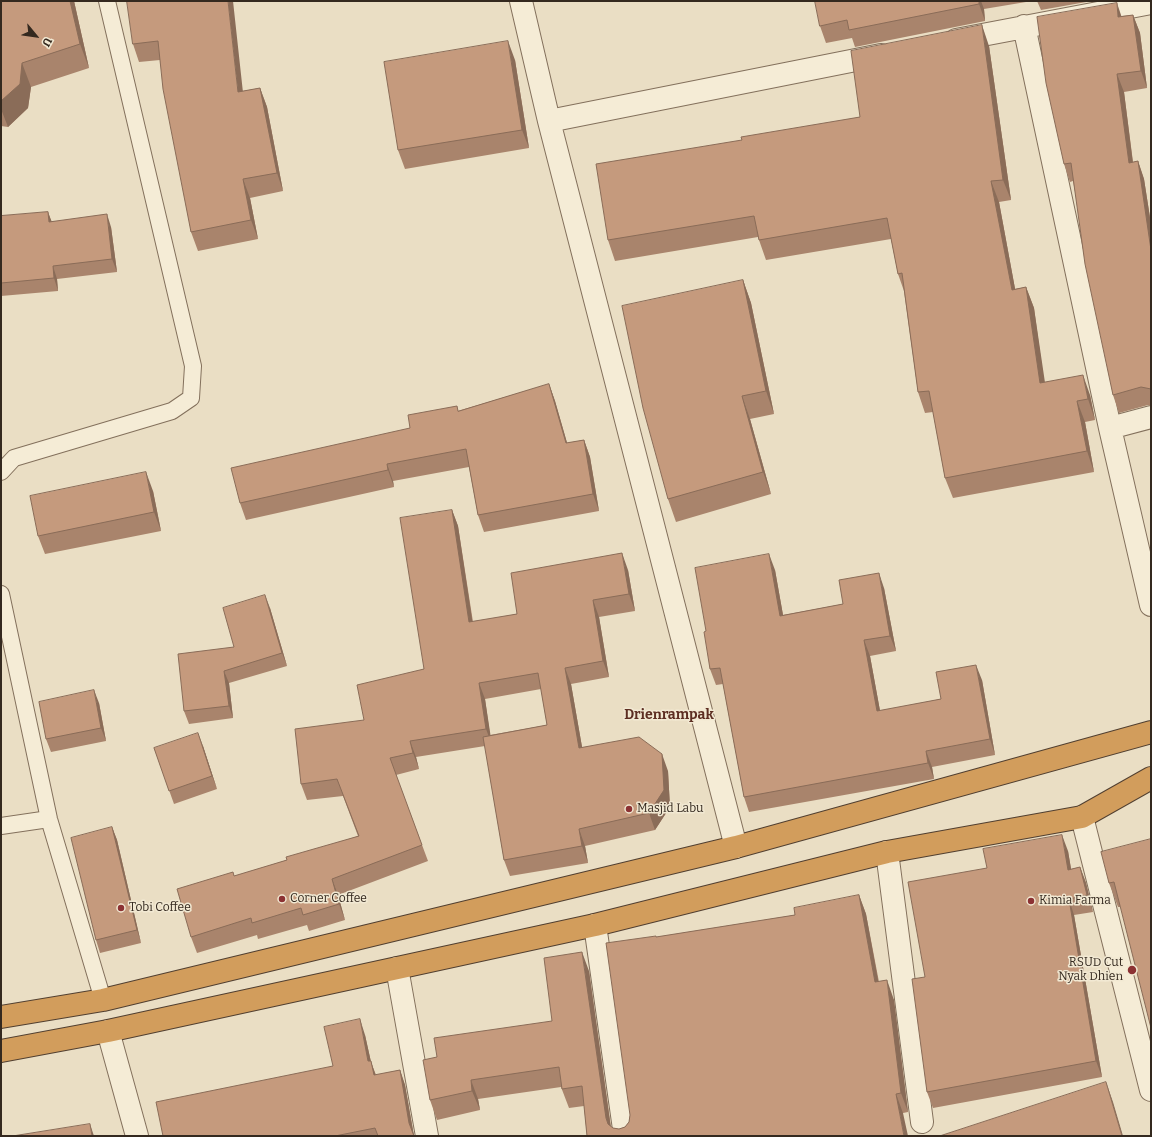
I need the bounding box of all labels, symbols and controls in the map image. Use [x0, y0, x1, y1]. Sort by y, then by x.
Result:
north arrow [16, 16, 56, 56]
text: U [39, 35, 55, 49]
district label: Drienrampak [624, 707, 714, 723]
place label: Masjid Labu [637, 802, 704, 816]
marker: Masjid Labu [624, 804, 634, 814]
place label: Corner Coffee [290, 892, 367, 906]
marker: Corner Coffee [277, 894, 287, 904]
place label: Kimia Farma [1039, 894, 1111, 908]
marker: Kimia Farma [1026, 896, 1036, 906]
place label: Tobi Coffee [129, 901, 191, 915]
marker: Tobi Coffee [116, 903, 126, 913]
place label: RSUD Cut Nyak Dhien [1058, 956, 1123, 984]
marker: RSUD Cut Nyak Dhien [1126, 964, 1138, 976]

